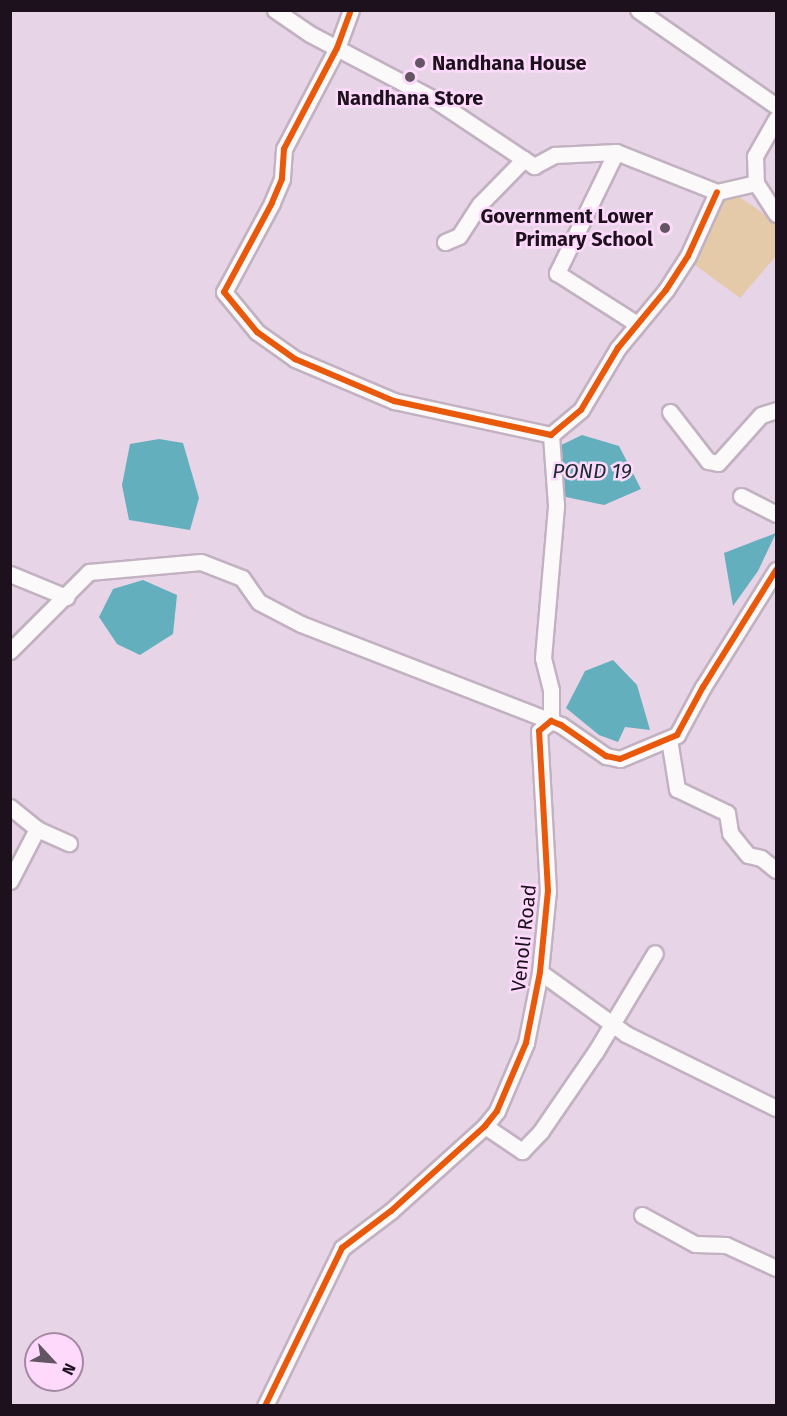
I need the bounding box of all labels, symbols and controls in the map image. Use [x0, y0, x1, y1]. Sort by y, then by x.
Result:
place label: Nandhana House [432, 51, 587, 75]
marker: Nandhana House [413, 56, 427, 70]
marker: Nandhana Store [403, 70, 417, 84]
place label: Nandhana Store [337, 86, 483, 110]
place label: Government Lower Primary School [480, 204, 653, 251]
marker: Government Lower Primary School [658, 221, 672, 235]
water label: POND 19 [552, 458, 632, 484]
street label: Venoli Road [506, 883, 542, 993]
north arrow [24, 1332, 84, 1392]
text: N [58, 1360, 80, 1378]

